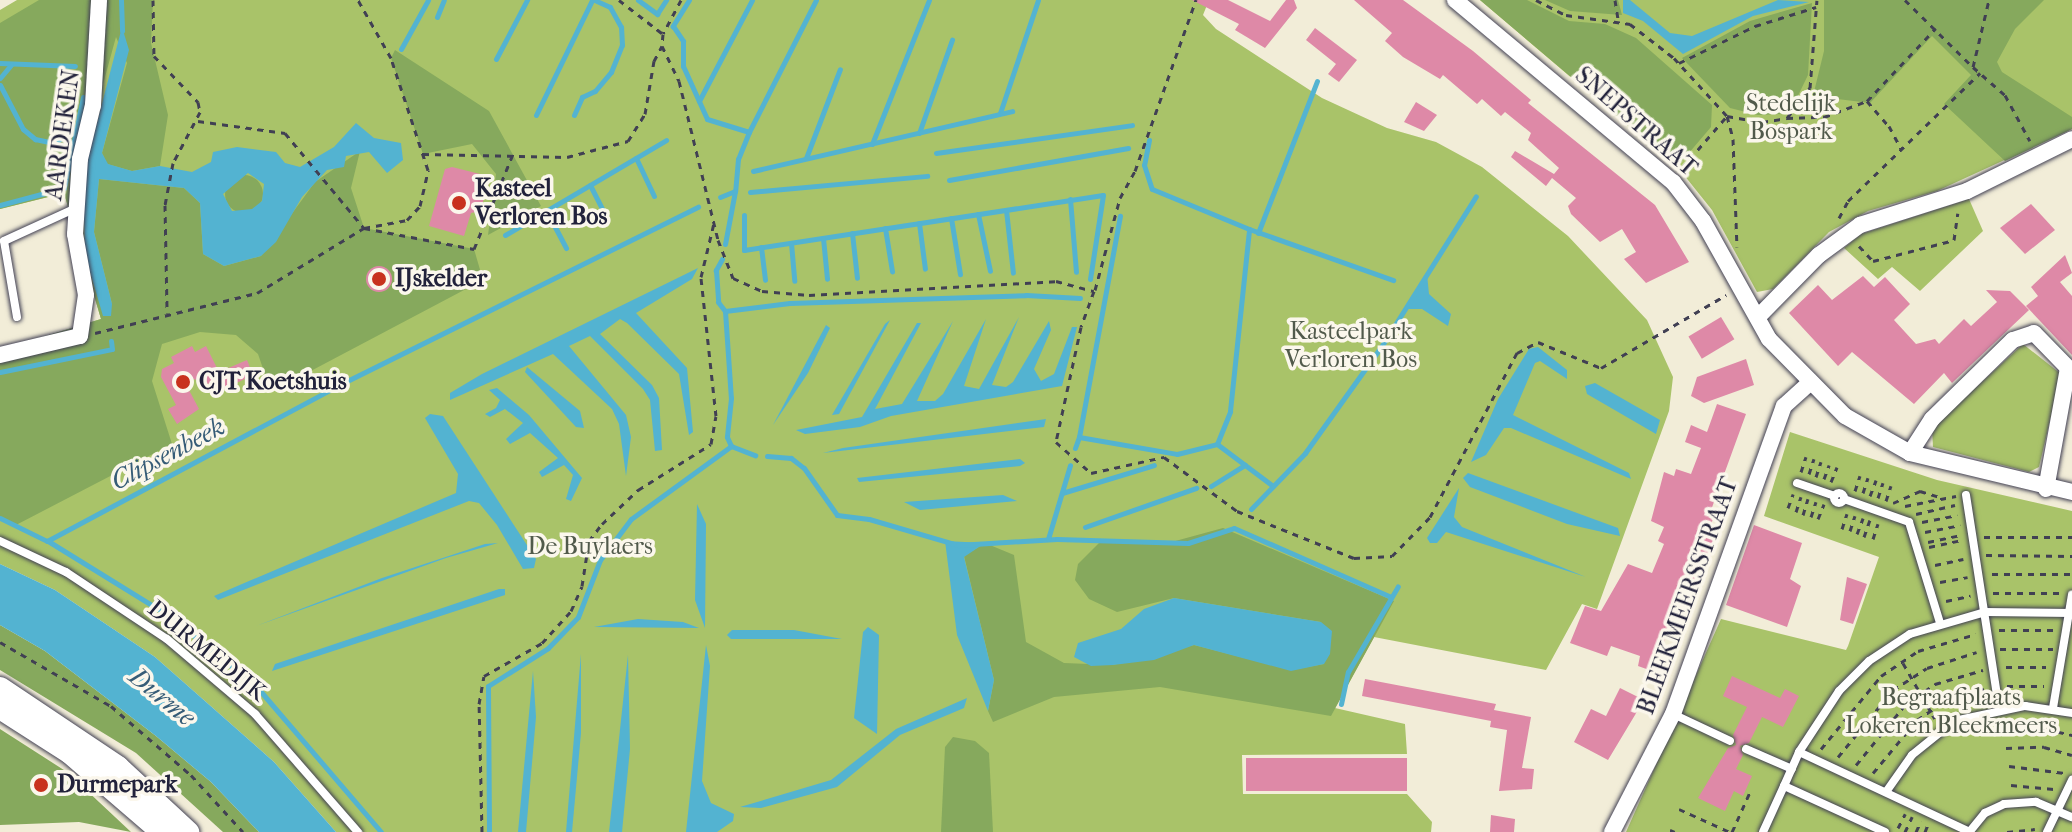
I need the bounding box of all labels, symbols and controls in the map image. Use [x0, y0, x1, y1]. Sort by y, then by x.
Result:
street label: SNEPSTRAAT [1569, 61, 1703, 183]
street label: AARDEKEN [40, 68, 86, 202]
park label: Stedelijk Bospark [1746, 90, 1836, 146]
place label: Kasteel Verloren Bos [475, 175, 607, 231]
marker: Kasteel Verloren Bos [450, 194, 468, 212]
place label: IJskelder [395, 265, 487, 293]
marker: IJskelder [370, 270, 388, 288]
park label: Kasteelpark Verloren Bos [1285, 318, 1417, 374]
place label: CJT Koetshuis [199, 368, 347, 396]
marker: CJT Koetshuis [174, 373, 192, 391]
water label: Clipsenbeek [106, 411, 230, 497]
street label: BLEEKMEERSSTRAAT [1632, 473, 1744, 719]
park label: De Buylaers [527, 533, 653, 561]
street label: DURMEDIJK [142, 594, 272, 708]
water label: Durme [123, 661, 201, 733]
park label: Begraafplaats Lokeren Bleekmeers [1845, 684, 2057, 740]
place label: Durmepark [57, 771, 177, 799]
marker: Durmepark [32, 776, 50, 794]

